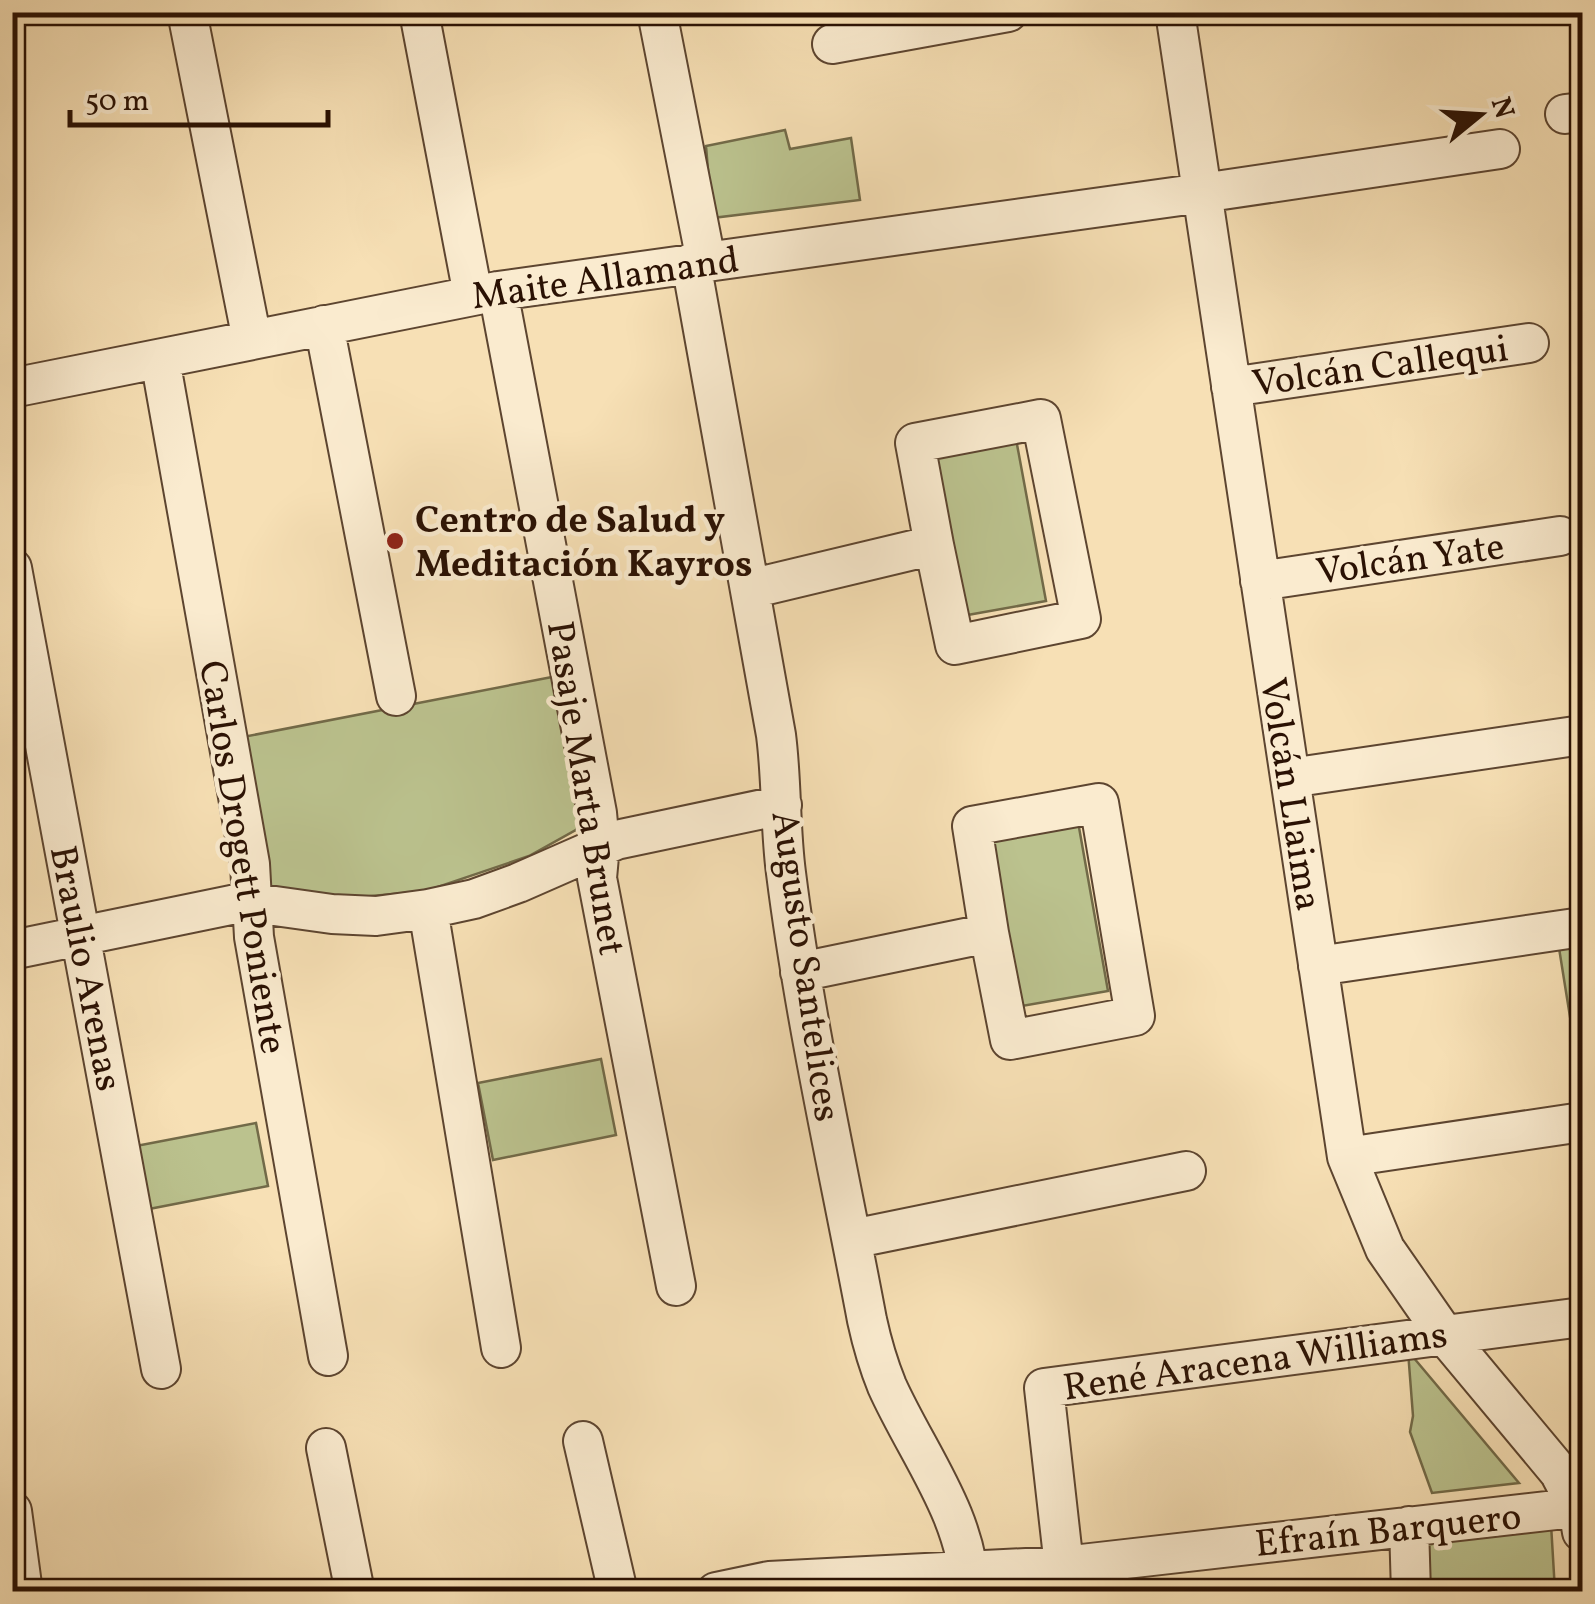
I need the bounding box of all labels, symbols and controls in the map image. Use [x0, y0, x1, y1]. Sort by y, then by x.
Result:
scale bar [70, 65, 328, 127]
north arrow [1430, 65, 1530, 165]
text: 50 m [85, 81, 149, 123]
text: N [1480, 92, 1523, 124]
street label: Maite Allamand [468, 235, 743, 325]
street label: Volcán Callequi [1249, 324, 1512, 413]
place label: Centro de Salud y Meditación Kayros [415, 496, 753, 593]
street label: Volcán Yate [1313, 522, 1508, 601]
marker: Centro de Salud y Meditación Kayros [384, 530, 406, 552]
street label: Pasaje Marta Brunet [531, 618, 636, 959]
street label: Carlos Drogett Poniente [183, 657, 298, 1058]
street label: Volcán Llaima [1244, 674, 1333, 915]
street label: Augusto Santelices [756, 808, 852, 1125]
street label: Braulio Arenas [34, 841, 133, 1096]
street label: René Aracena Williams [1060, 1310, 1451, 1417]
street label: Efraín Barquero [1253, 1492, 1524, 1573]

